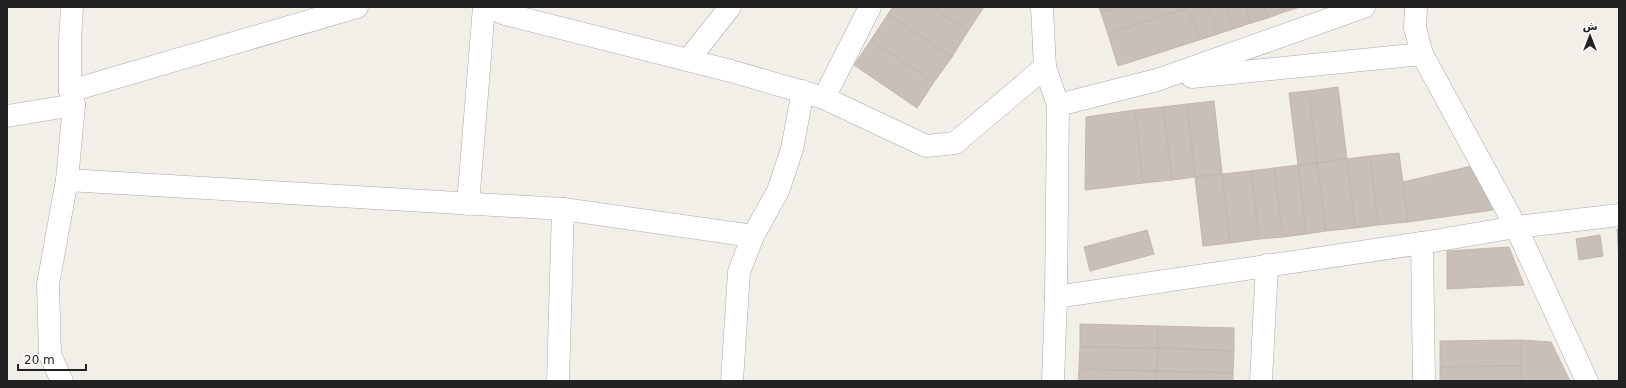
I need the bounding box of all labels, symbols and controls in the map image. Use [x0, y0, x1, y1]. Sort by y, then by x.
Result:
north arrow [1570, 16, 1610, 56]
text: ش [1582, 20, 1598, 33]
scale bar [18, 346, 86, 372]
text: 20 m [24, 353, 55, 367]

